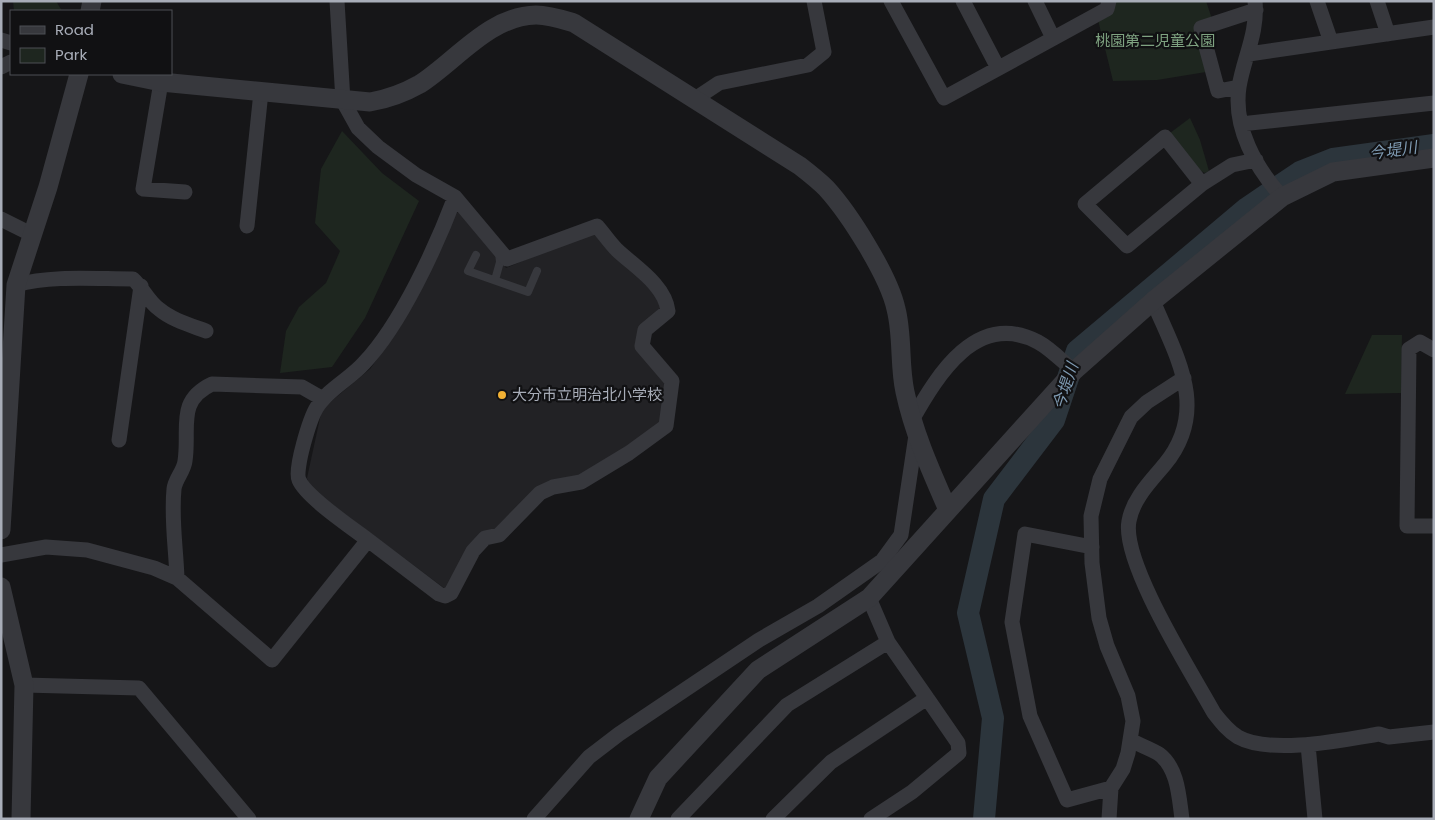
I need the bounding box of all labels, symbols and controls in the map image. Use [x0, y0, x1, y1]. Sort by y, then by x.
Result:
legend [10, 10, 172, 75]
text: Road [55, 19, 94, 40]
park label: 桃園第二児童公園 [1095, 30, 1215, 51]
text: Park [55, 44, 87, 65]
water label: 今堤川 [1368, 135, 1420, 165]
water label: 今堤川 [1047, 358, 1084, 413]
place label: 大分市立明治北小学校 [512, 384, 662, 405]
marker: 大分市立明治北小学校 [496, 389, 508, 401]

